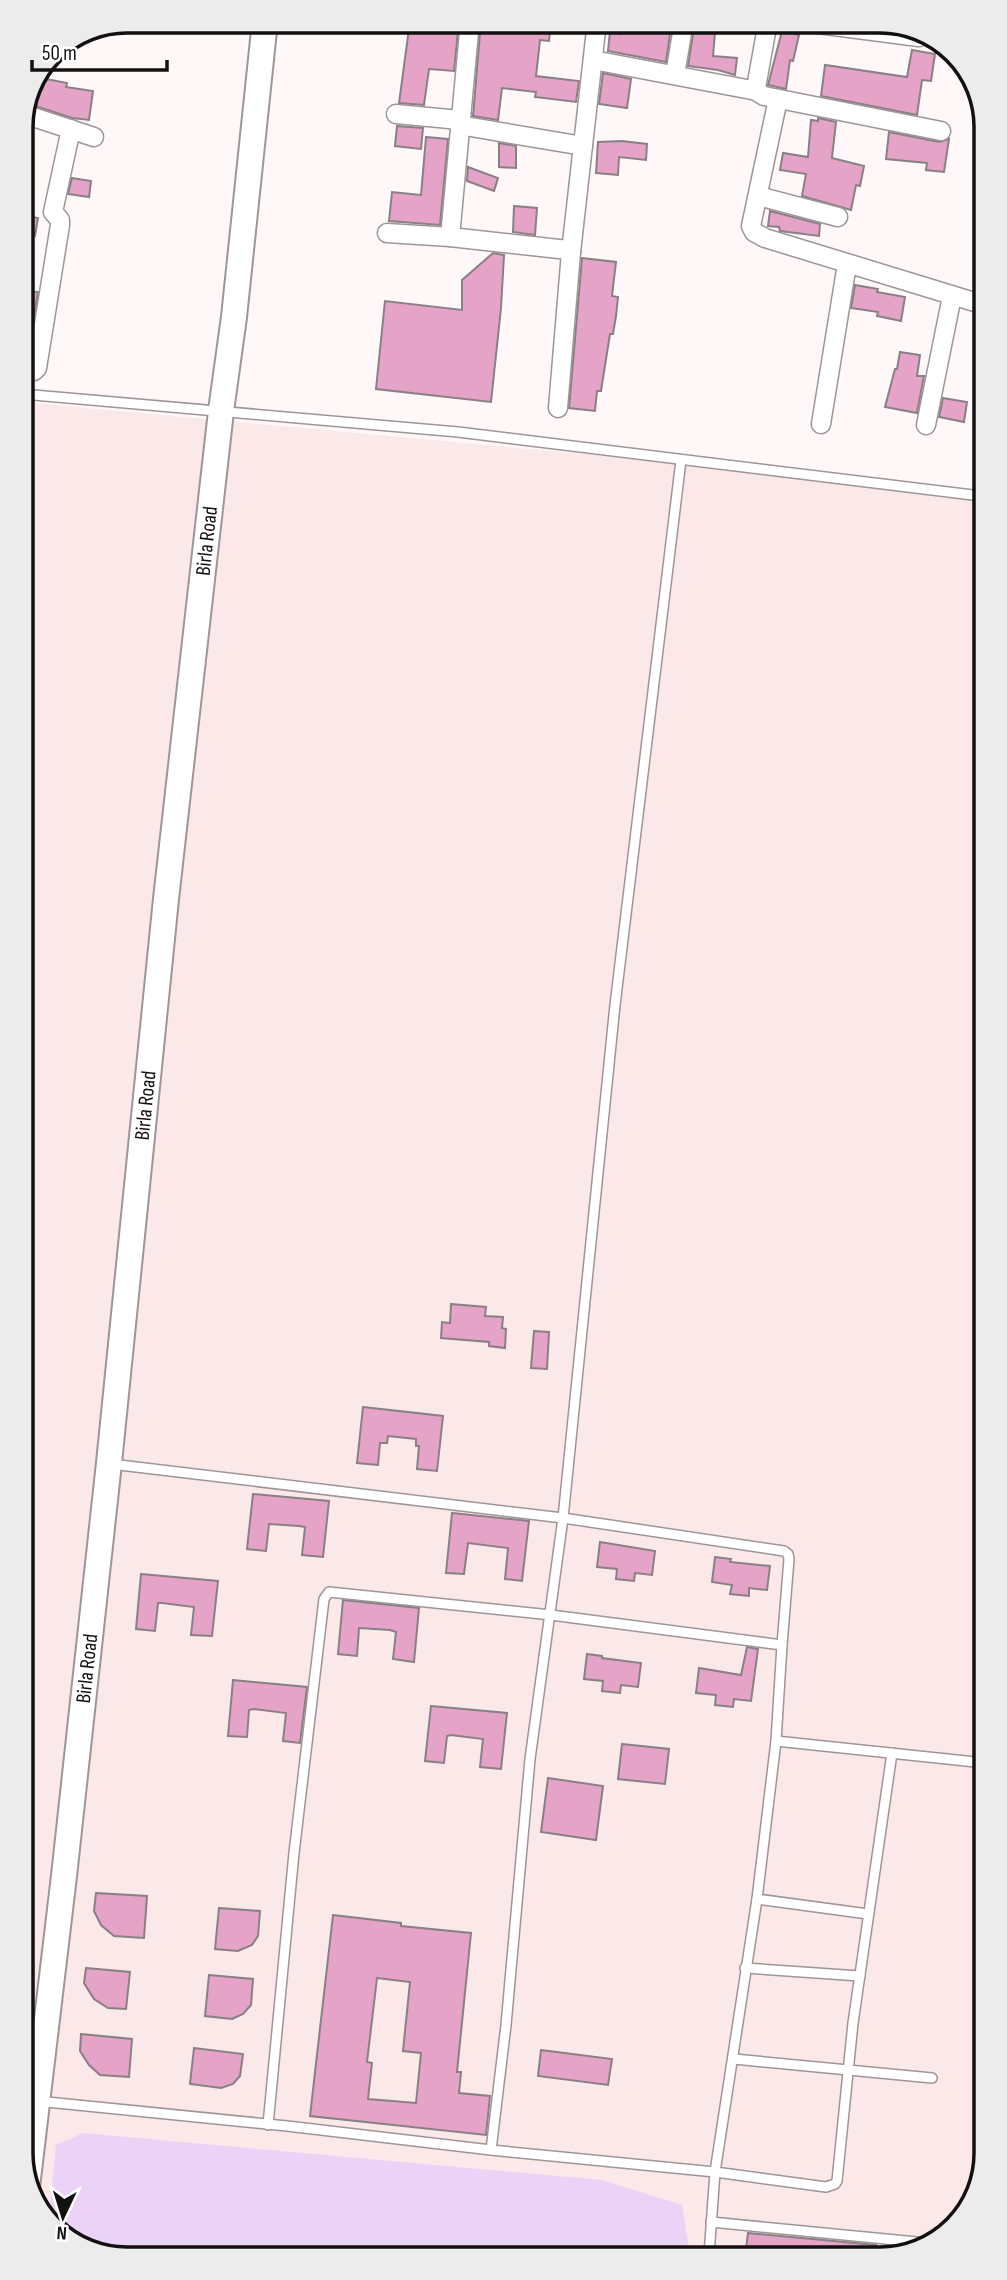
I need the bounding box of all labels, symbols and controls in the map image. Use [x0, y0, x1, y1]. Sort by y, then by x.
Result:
scale bar [32, 28, 166, 72]
text: 50 m [42, 41, 77, 66]
street label: Birla Road [191, 505, 223, 577]
street label: Birla Road [130, 1070, 162, 1141]
street label: Birla Road [71, 1632, 103, 1704]
north arrow [28, 2182, 98, 2252]
text: N [56, 2221, 68, 2244]

